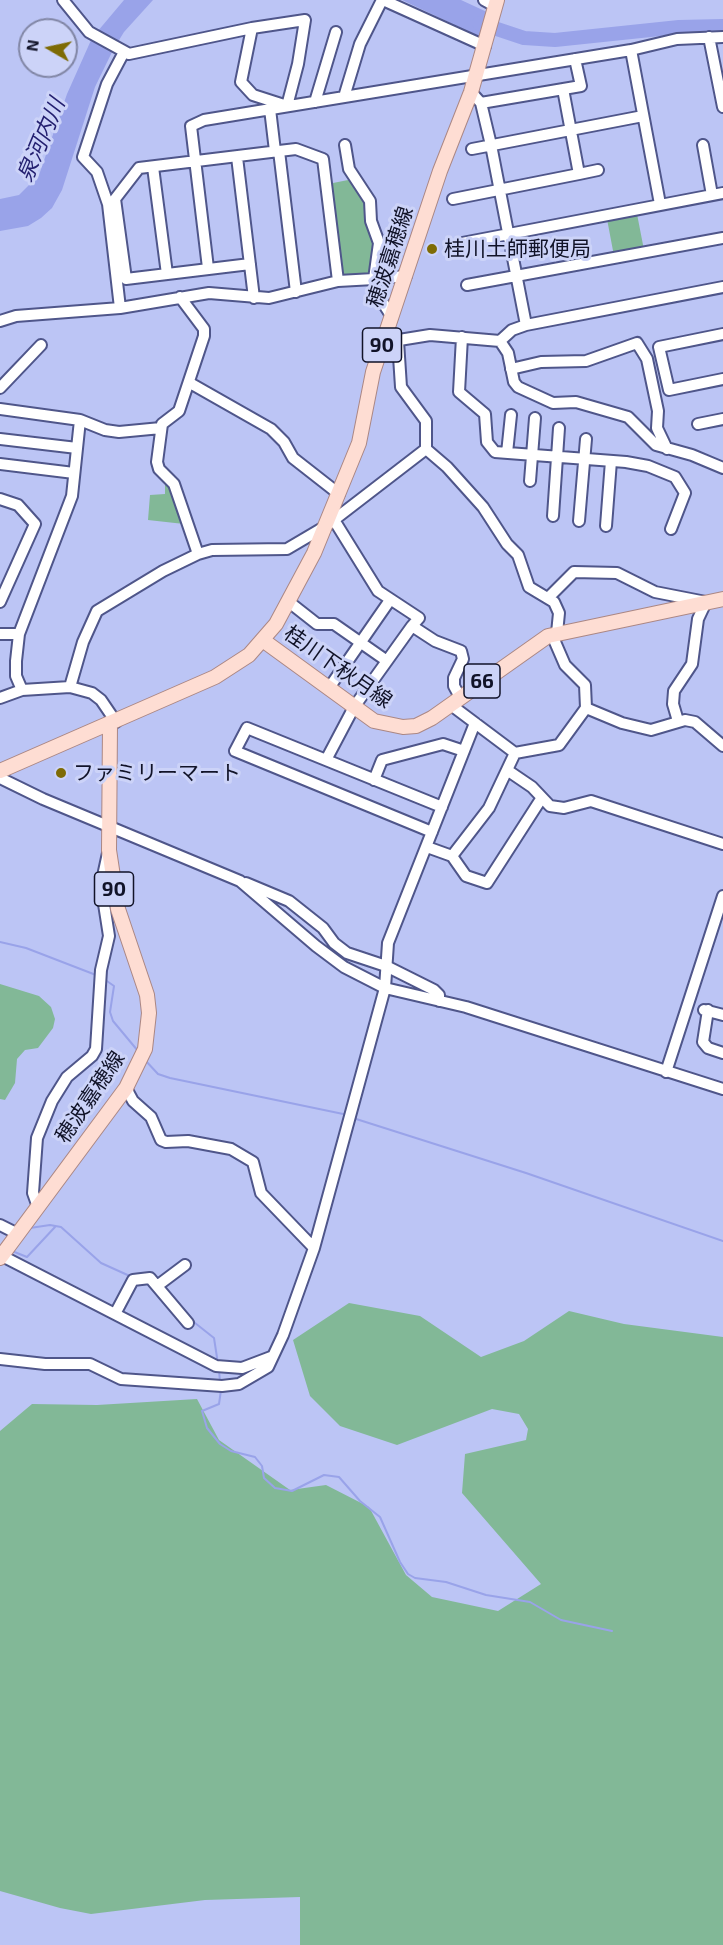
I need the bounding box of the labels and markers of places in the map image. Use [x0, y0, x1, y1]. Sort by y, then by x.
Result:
place label: 桂川土師郵便局 [444, 236, 591, 262]
marker: 桂川土師郵便局 [425, 242, 439, 256]
place label: ファミリーマート [73, 760, 241, 786]
marker: ファミリーマート [54, 766, 68, 780]

